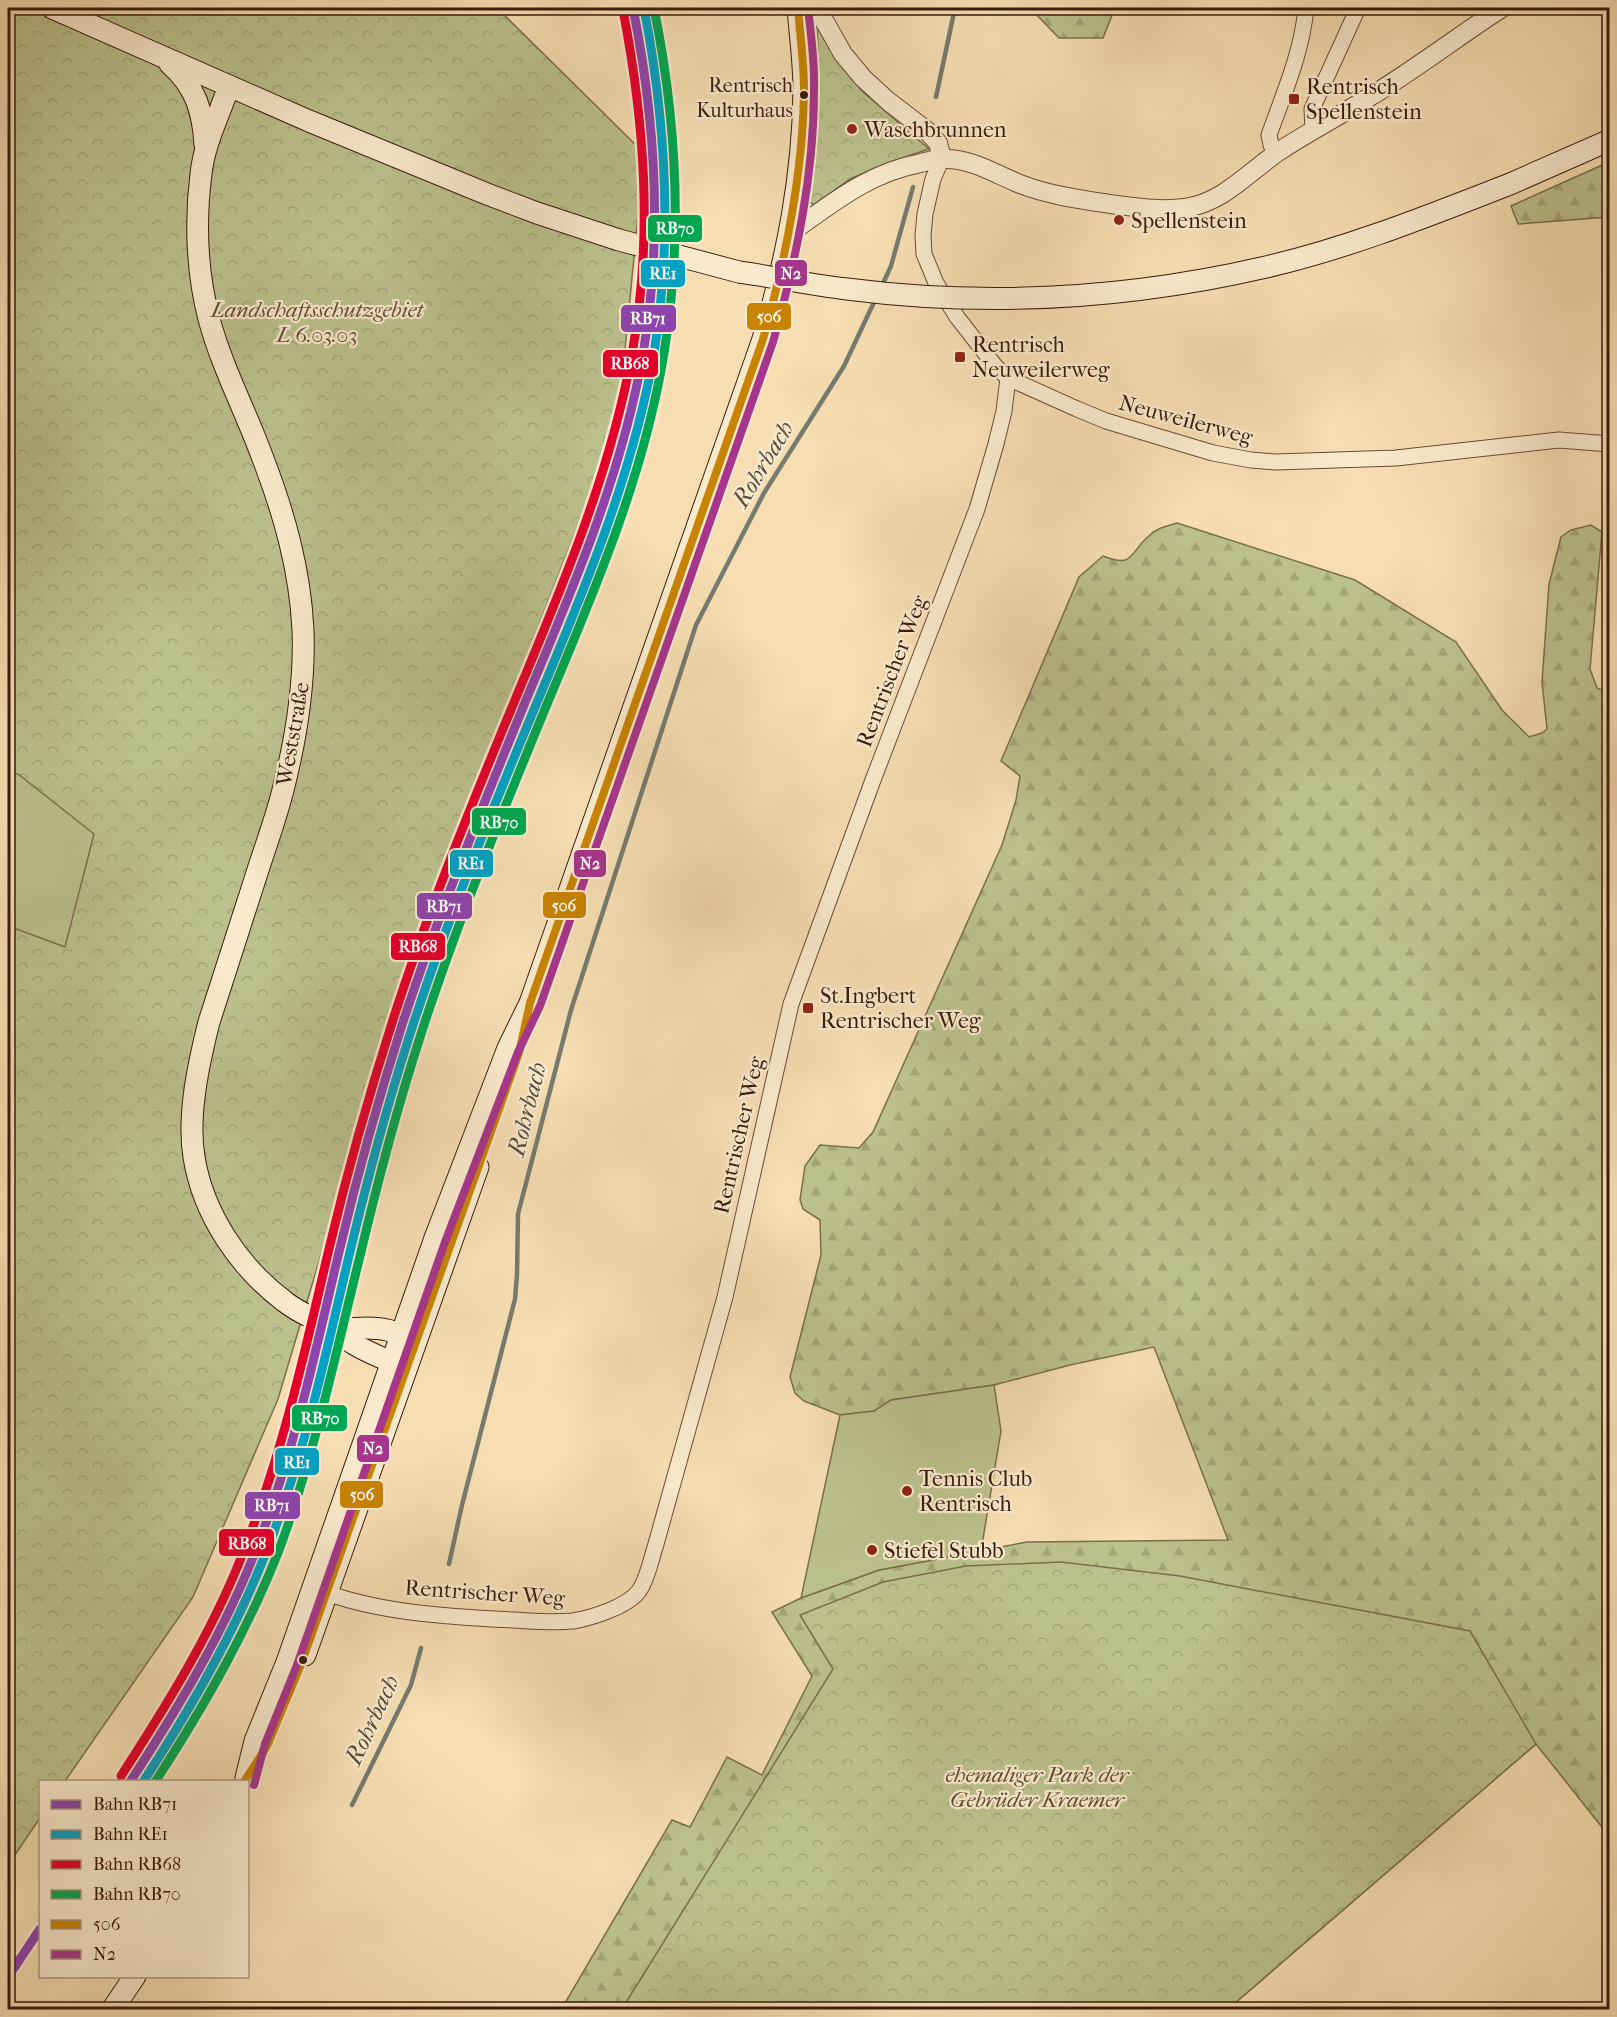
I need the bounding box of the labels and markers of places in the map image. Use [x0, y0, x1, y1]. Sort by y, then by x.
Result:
place label: Rentrisch Kulturhaus [696, 74, 794, 122]
place label: Rentrisch Spellenstein [1306, 74, 1422, 125]
marker: Rentrisch Kulturhaus [798, 89, 810, 101]
marker: Rentrisch Spellenstein [1287, 92, 1301, 106]
place label: Waschbrunnen [863, 117, 1007, 143]
marker: Waschbrunnen [845, 122, 859, 136]
place label: Spellenstein [1131, 208, 1247, 234]
marker: Spellenstein [1112, 213, 1126, 227]
place label: Rentrisch Neuweilerweg [972, 332, 1110, 383]
marker: Rentrisch Neuweilerweg [953, 350, 967, 364]
place label: St.Ingbert Rentrischer Weg [820, 983, 981, 1034]
marker: St.Ingbert Rentrischer Weg [801, 1001, 815, 1015]
place label: Tennis Club Rentrisch [919, 1466, 1032, 1517]
marker: Tennis Club Rentrisch [900, 1484, 914, 1498]
place label: Stiefel Stubb [884, 1538, 1004, 1564]
marker: Stiefel Stubb [865, 1543, 879, 1557]
unlabelled marker [297, 1654, 309, 1666]

